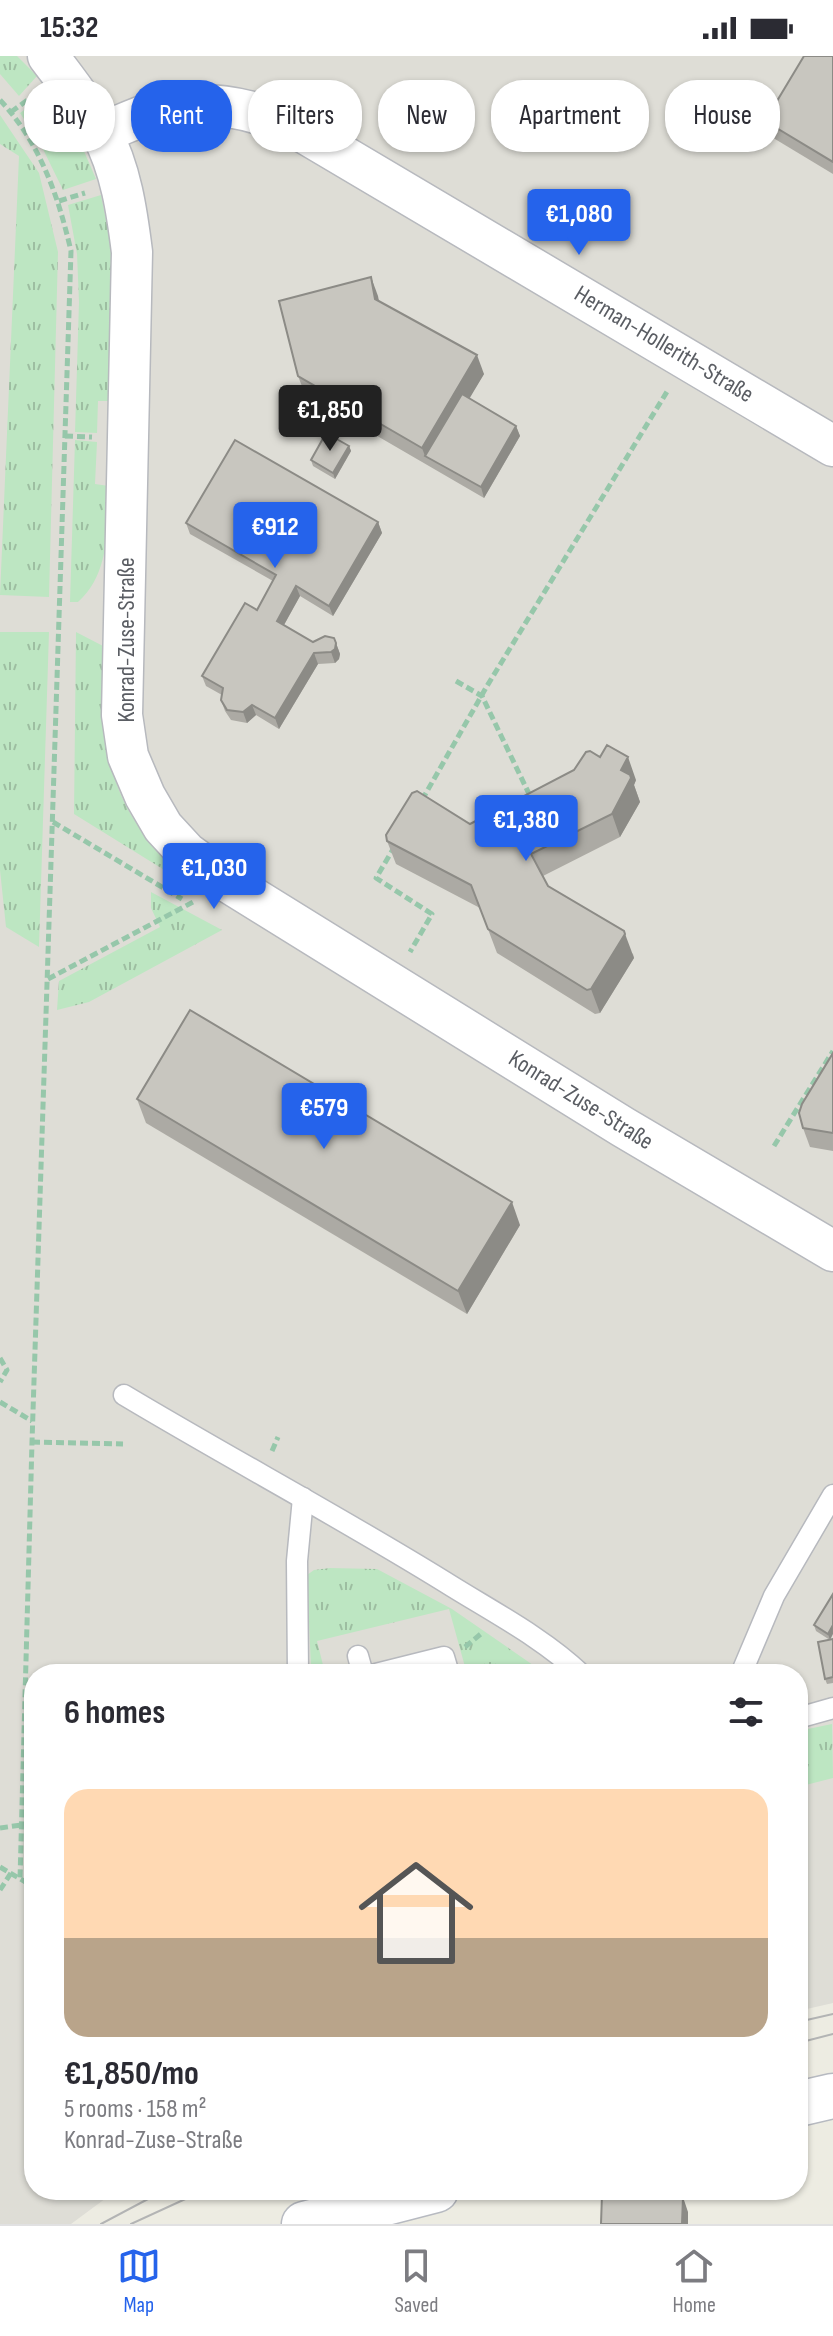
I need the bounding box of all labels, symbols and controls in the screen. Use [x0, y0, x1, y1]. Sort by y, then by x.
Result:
text: 15:32 [40, 10, 98, 46]
chip: Buy [24, 80, 115, 152]
chip: Rent [131, 80, 232, 152]
chip: Filters [248, 80, 362, 152]
chip: New [378, 80, 475, 152]
chip: Apartment [491, 80, 649, 152]
chip: House [665, 80, 780, 152]
pin: €1,080 [514, 189, 644, 257]
text: €1,080 [545, 199, 613, 230]
street label: Herman-Hollerith-Straße [569, 279, 759, 409]
pin: €1,850 [265, 385, 395, 453]
text: €1,850 [297, 395, 363, 426]
pin: €912 [228, 502, 322, 570]
text: €912 [251, 512, 299, 543]
street label: Konrad-Zuse-Straße [112, 557, 141, 723]
pin: €1,380 [461, 795, 591, 863]
text: €1,380 [493, 805, 559, 836]
pin: €1,030 [149, 843, 279, 911]
text: €1,030 [181, 853, 247, 884]
street label: Konrad-Zuse-Straße [503, 1044, 659, 1156]
pin: €579 [277, 1083, 371, 1151]
text: €579 [300, 1093, 348, 1124]
icon: filters [724, 1690, 768, 1734]
text: 6 homes [64, 1692, 165, 1733]
icon: home [344, 1841, 488, 1985]
text: €1,850/mo [64, 2053, 199, 2094]
text: 5 rooms · 158 m² [64, 2094, 207, 2125]
text: Konrad-Zuse-Straße [64, 2125, 243, 2156]
tab: Map [117, 2244, 161, 2319]
tab: Saved [394, 2244, 439, 2319]
tab: Home [672, 2244, 716, 2319]

